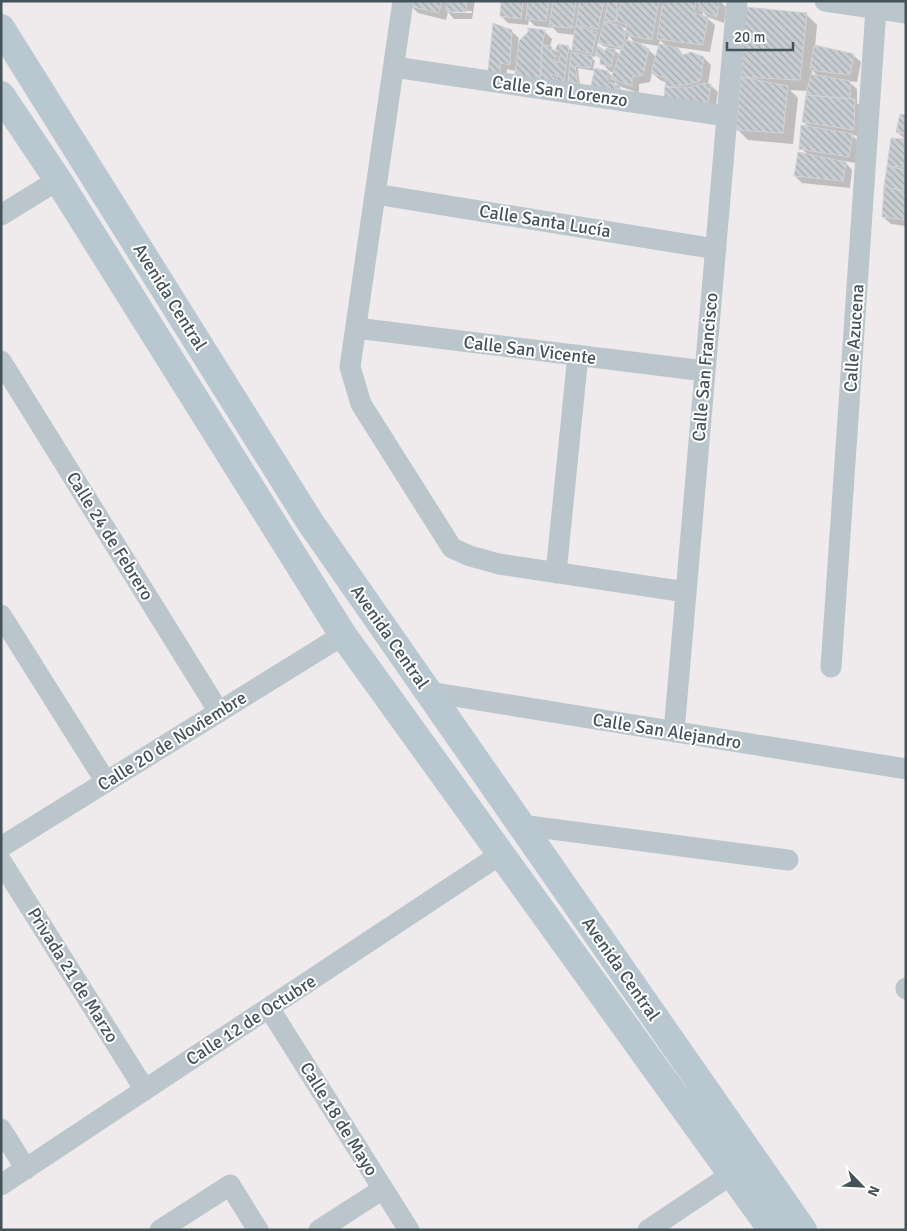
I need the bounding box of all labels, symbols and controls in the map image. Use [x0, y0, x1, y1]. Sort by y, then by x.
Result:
scale bar [727, 20, 793, 52]
text: 20 m [734, 28, 765, 46]
street label: Calle San Lorenzo [491, 71, 629, 111]
street label: Calle Santa Lucía [478, 200, 612, 242]
street label: Avenida Central [128, 240, 212, 354]
street label: Calle Azucena [839, 283, 869, 393]
street label: Calle San Francisco [688, 292, 722, 442]
street label: Calle San Vicente [462, 331, 598, 369]
street label: Calle 24 de Febrero [62, 468, 158, 604]
street label: Avenida Central [346, 581, 434, 693]
street label: Calle 20 de Noviembre [94, 686, 250, 796]
street label: Calle San Alejandro [591, 708, 743, 754]
street label: Privada 21 de Marzo [23, 903, 123, 1047]
street label: Avenida Central [577, 913, 665, 1025]
street label: Calle 12 de Octubre [182, 970, 320, 1070]
street label: Calle 18 de Mayo [295, 1058, 383, 1180]
north arrow [837, 1161, 887, 1211]
text: N [864, 1183, 883, 1199]

